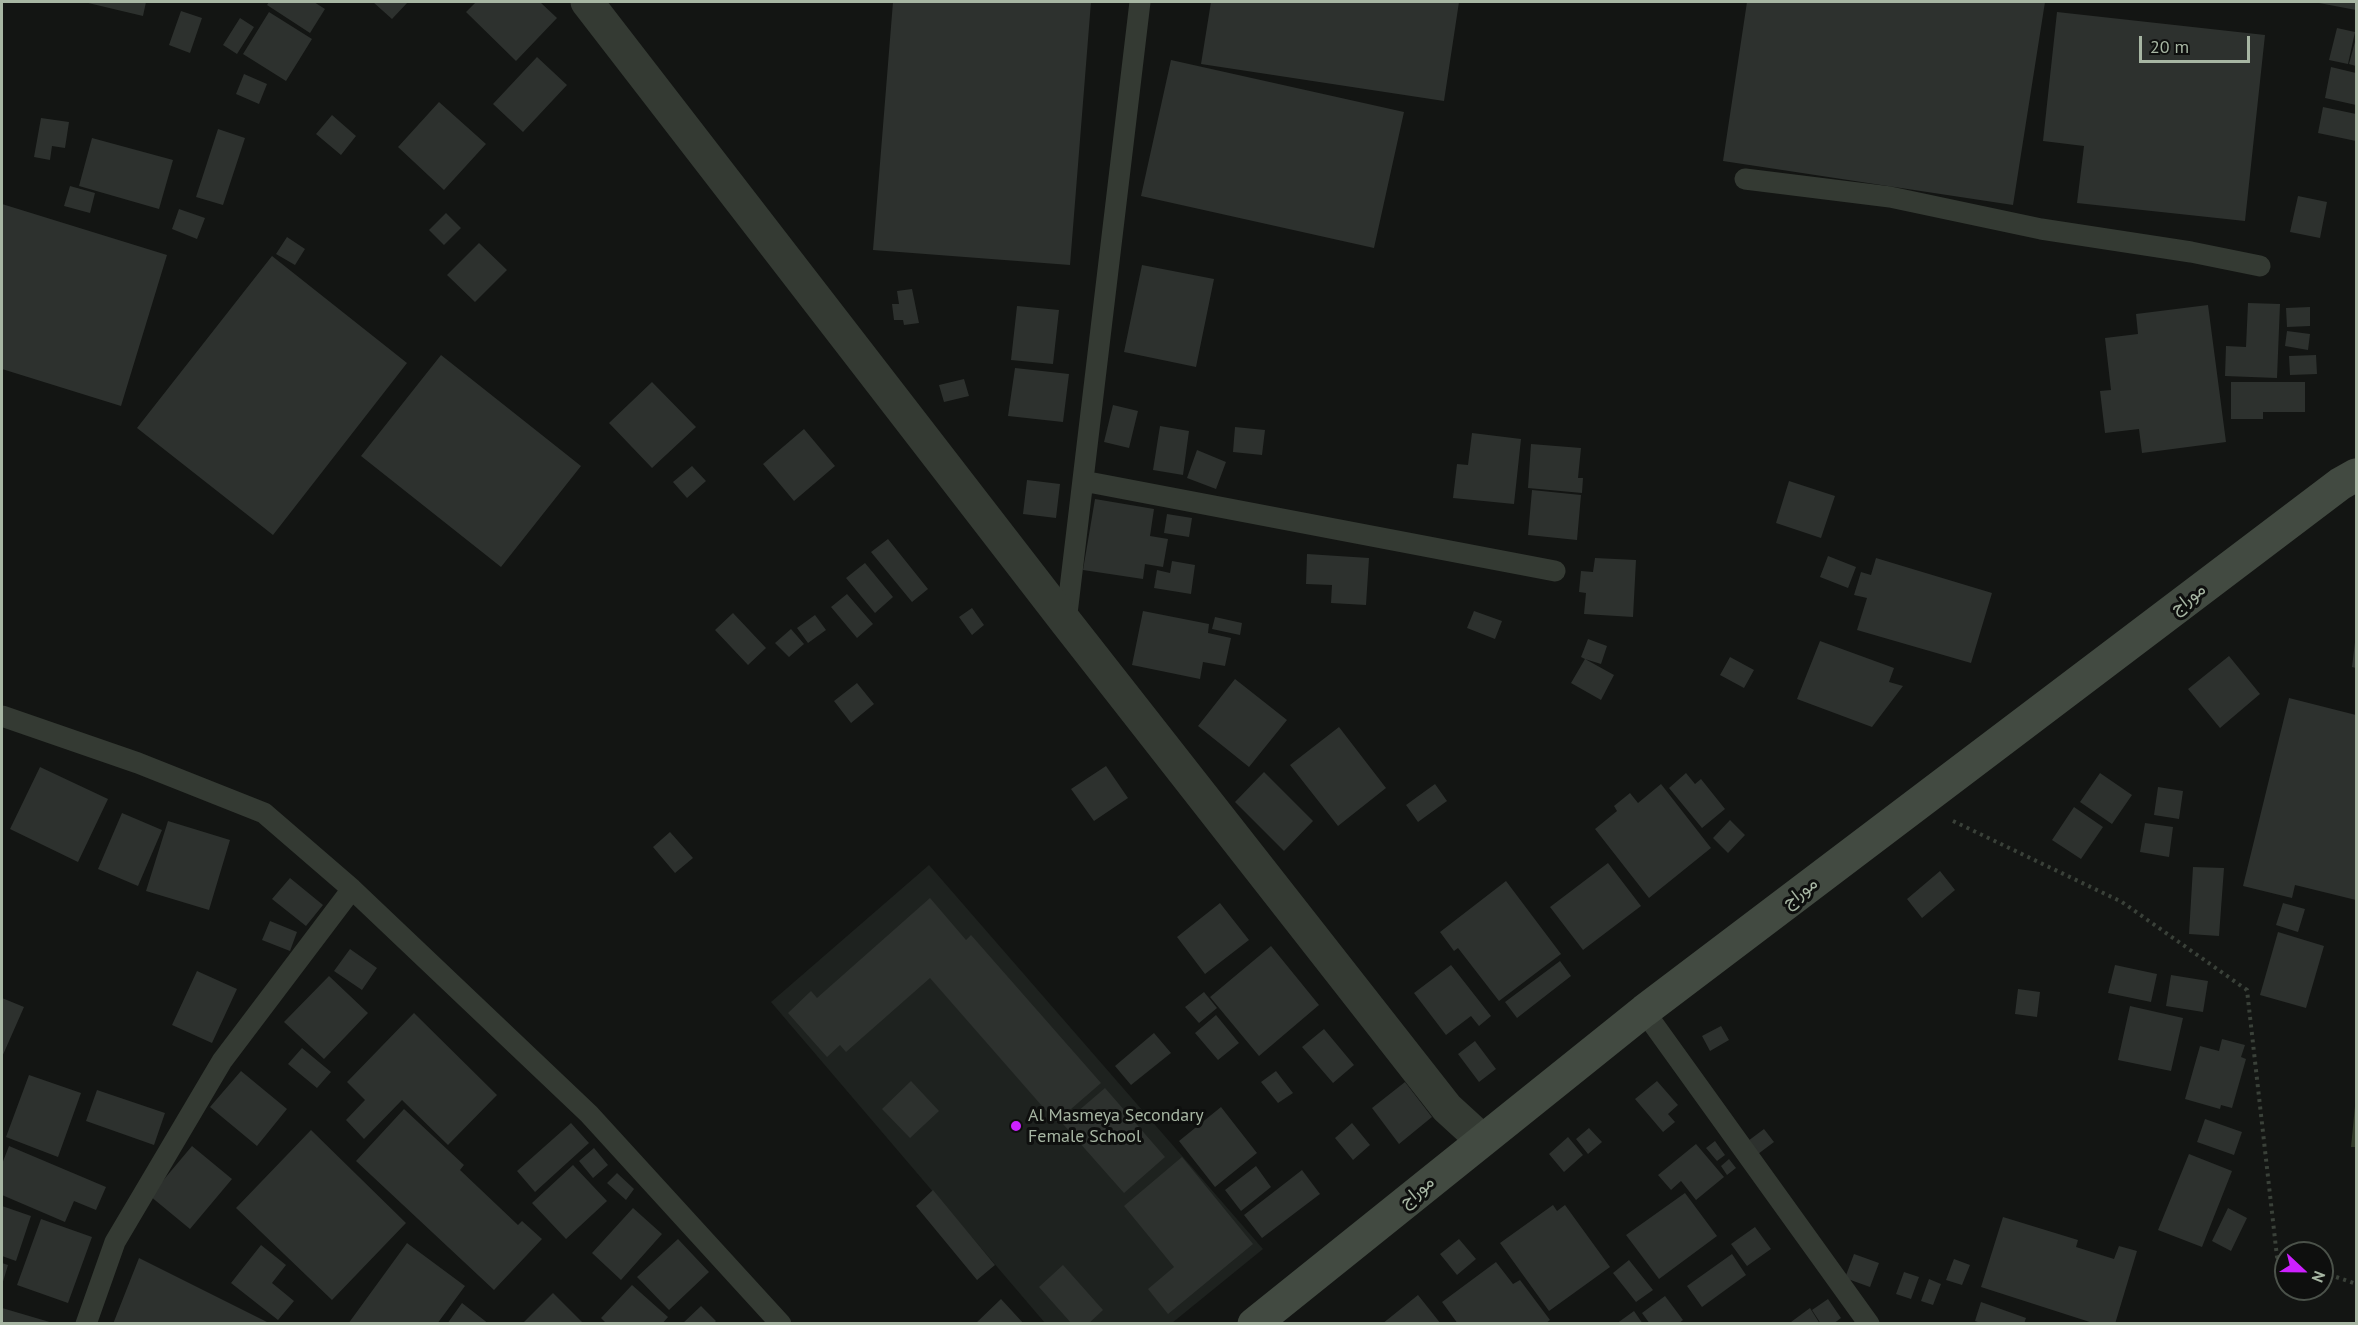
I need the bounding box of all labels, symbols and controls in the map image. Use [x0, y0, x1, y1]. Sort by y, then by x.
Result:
scale bar [2142, 24, 2253, 62]
text: 20 m [2150, 35, 2189, 58]
street label: موراج [2166, 579, 2210, 619]
street label: موراج [1778, 873, 1822, 913]
place label: Al Masmeya Secondary Female School [1028, 1105, 1204, 1148]
marker: Al Masmeya Secondary Female School [1009, 1119, 1023, 1133]
street label: موراج [1395, 1171, 1439, 1213]
north arrow [2274, 1241, 2334, 1301]
text: N [2308, 1268, 2330, 1286]

